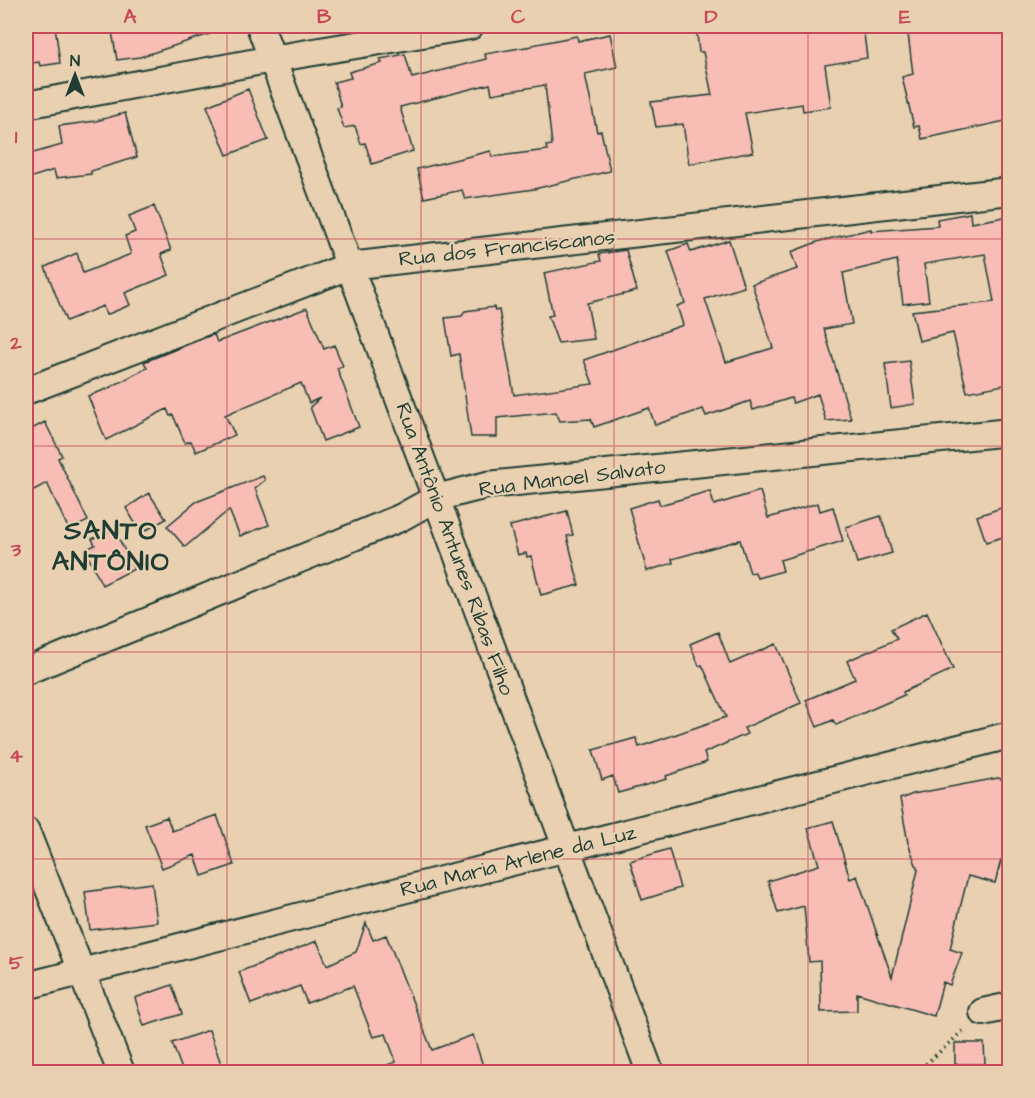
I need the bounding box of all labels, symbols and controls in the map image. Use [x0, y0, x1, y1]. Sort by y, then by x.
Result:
text: A [124, 3, 137, 31]
text: B [317, 3, 332, 31]
text: C [511, 3, 526, 31]
text: D [705, 3, 718, 31]
text: E [899, 3, 911, 31]
north arrow [45, 45, 105, 105]
text: N [70, 50, 80, 72]
text: 1 [15, 123, 18, 151]
street label: Rua dos Franciscanos [397, 222, 617, 274]
text: 2 [9, 329, 22, 357]
street label: Rua Antônio Antunes Ribas Filho [388, 399, 522, 700]
street label: Rua Manoel Salvato [477, 452, 667, 504]
district label: SANTO ANTÔNIO [52, 512, 170, 581]
text: 3 [10, 536, 22, 564]
text: 4 [9, 742, 23, 770]
street label: Rua Maria Arlene da Luz [397, 818, 640, 904]
text: 5 [9, 949, 24, 977]

